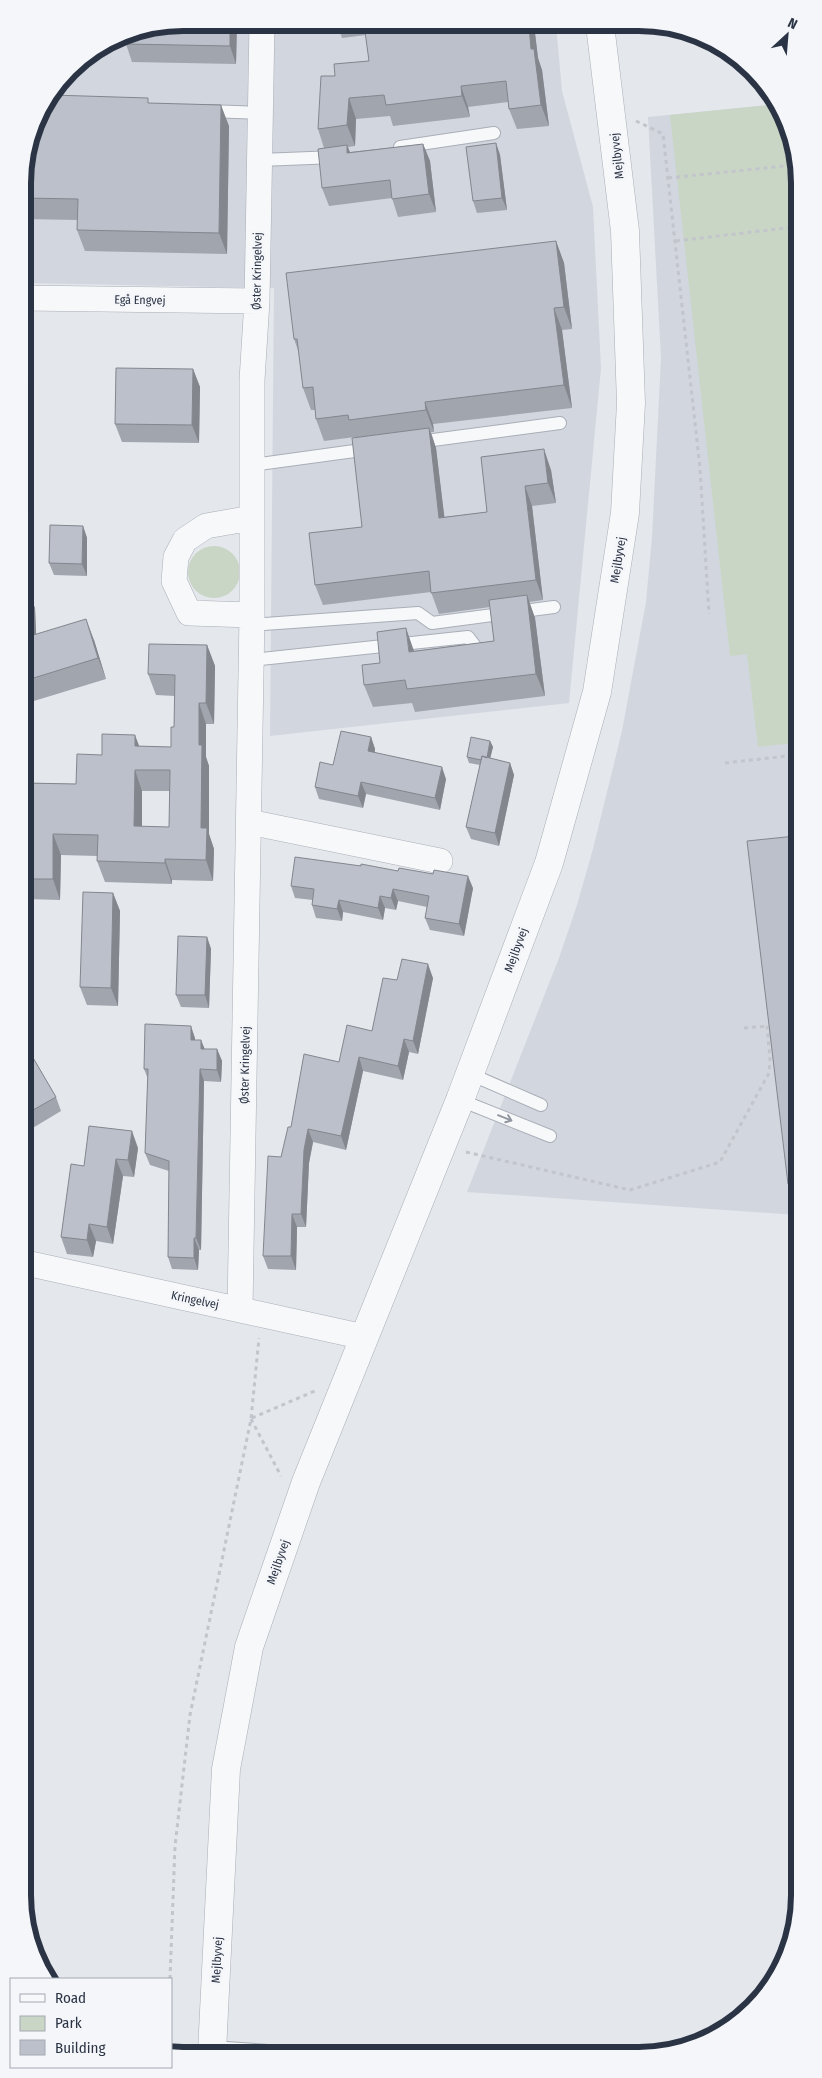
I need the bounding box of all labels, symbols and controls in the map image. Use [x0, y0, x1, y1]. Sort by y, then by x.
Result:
north arrow [762, 10, 812, 60]
text: N [785, 14, 800, 33]
street label: Mejlbyvej [608, 132, 626, 180]
street label: Øster Kringelvej [249, 232, 265, 310]
street label: Egå Engvej [114, 293, 166, 307]
street label: Mejlbyvej [607, 536, 629, 584]
street label: Mejlbyvej [501, 926, 531, 974]
street label: Øster Kringelvej [237, 1026, 253, 1104]
one-way arrow [497, 1114, 512, 1123]
street label: Kringelvej [170, 1288, 220, 1312]
street label: Mejlbyvej [264, 1538, 292, 1586]
street label: Mejlbyvej [209, 1936, 225, 1984]
legend [10, 1978, 172, 2068]
text: Road [55, 1989, 86, 2007]
text: Park [55, 2014, 82, 2032]
text: Building [55, 2039, 106, 2057]

